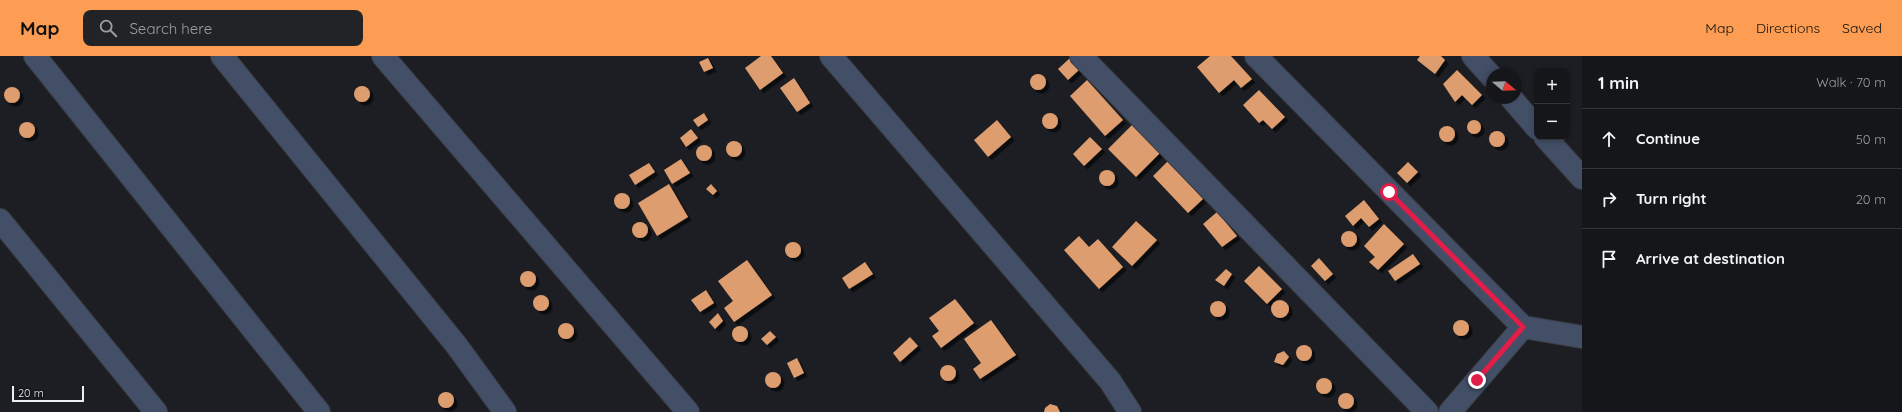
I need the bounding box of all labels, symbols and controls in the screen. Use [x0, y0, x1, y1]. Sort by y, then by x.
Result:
search box [83, 10, 363, 46]
text: Map [20, 16, 59, 40]
icon: search [97, 17, 119, 39]
text: Search here [129, 19, 212, 38]
text: Map [1705, 19, 1734, 37]
text: Directions [1756, 19, 1820, 37]
text: Saved [1842, 19, 1882, 37]
north arrow [1486, 68, 1522, 104]
map controls [1534, 68, 1570, 140]
button: + [1534, 68, 1570, 104]
text: 1 min [1598, 72, 1639, 93]
text: Walk · 70 m [1816, 74, 1886, 90]
button: − [1534, 104, 1570, 140]
icon: ahead [1598, 128, 1620, 150]
text: Continue [1636, 129, 1700, 148]
text: 50 m [1856, 131, 1886, 147]
route start [1380, 183, 1398, 201]
icon: right [1598, 188, 1620, 210]
text: Turn right [1636, 189, 1707, 208]
text: 20 m [1856, 191, 1886, 207]
icon: arrive [1598, 248, 1620, 270]
text: Arrive at destination [1636, 249, 1785, 268]
route end [1468, 371, 1486, 389]
scale bar [12, 384, 84, 403]
text: 20 m [18, 386, 44, 400]

